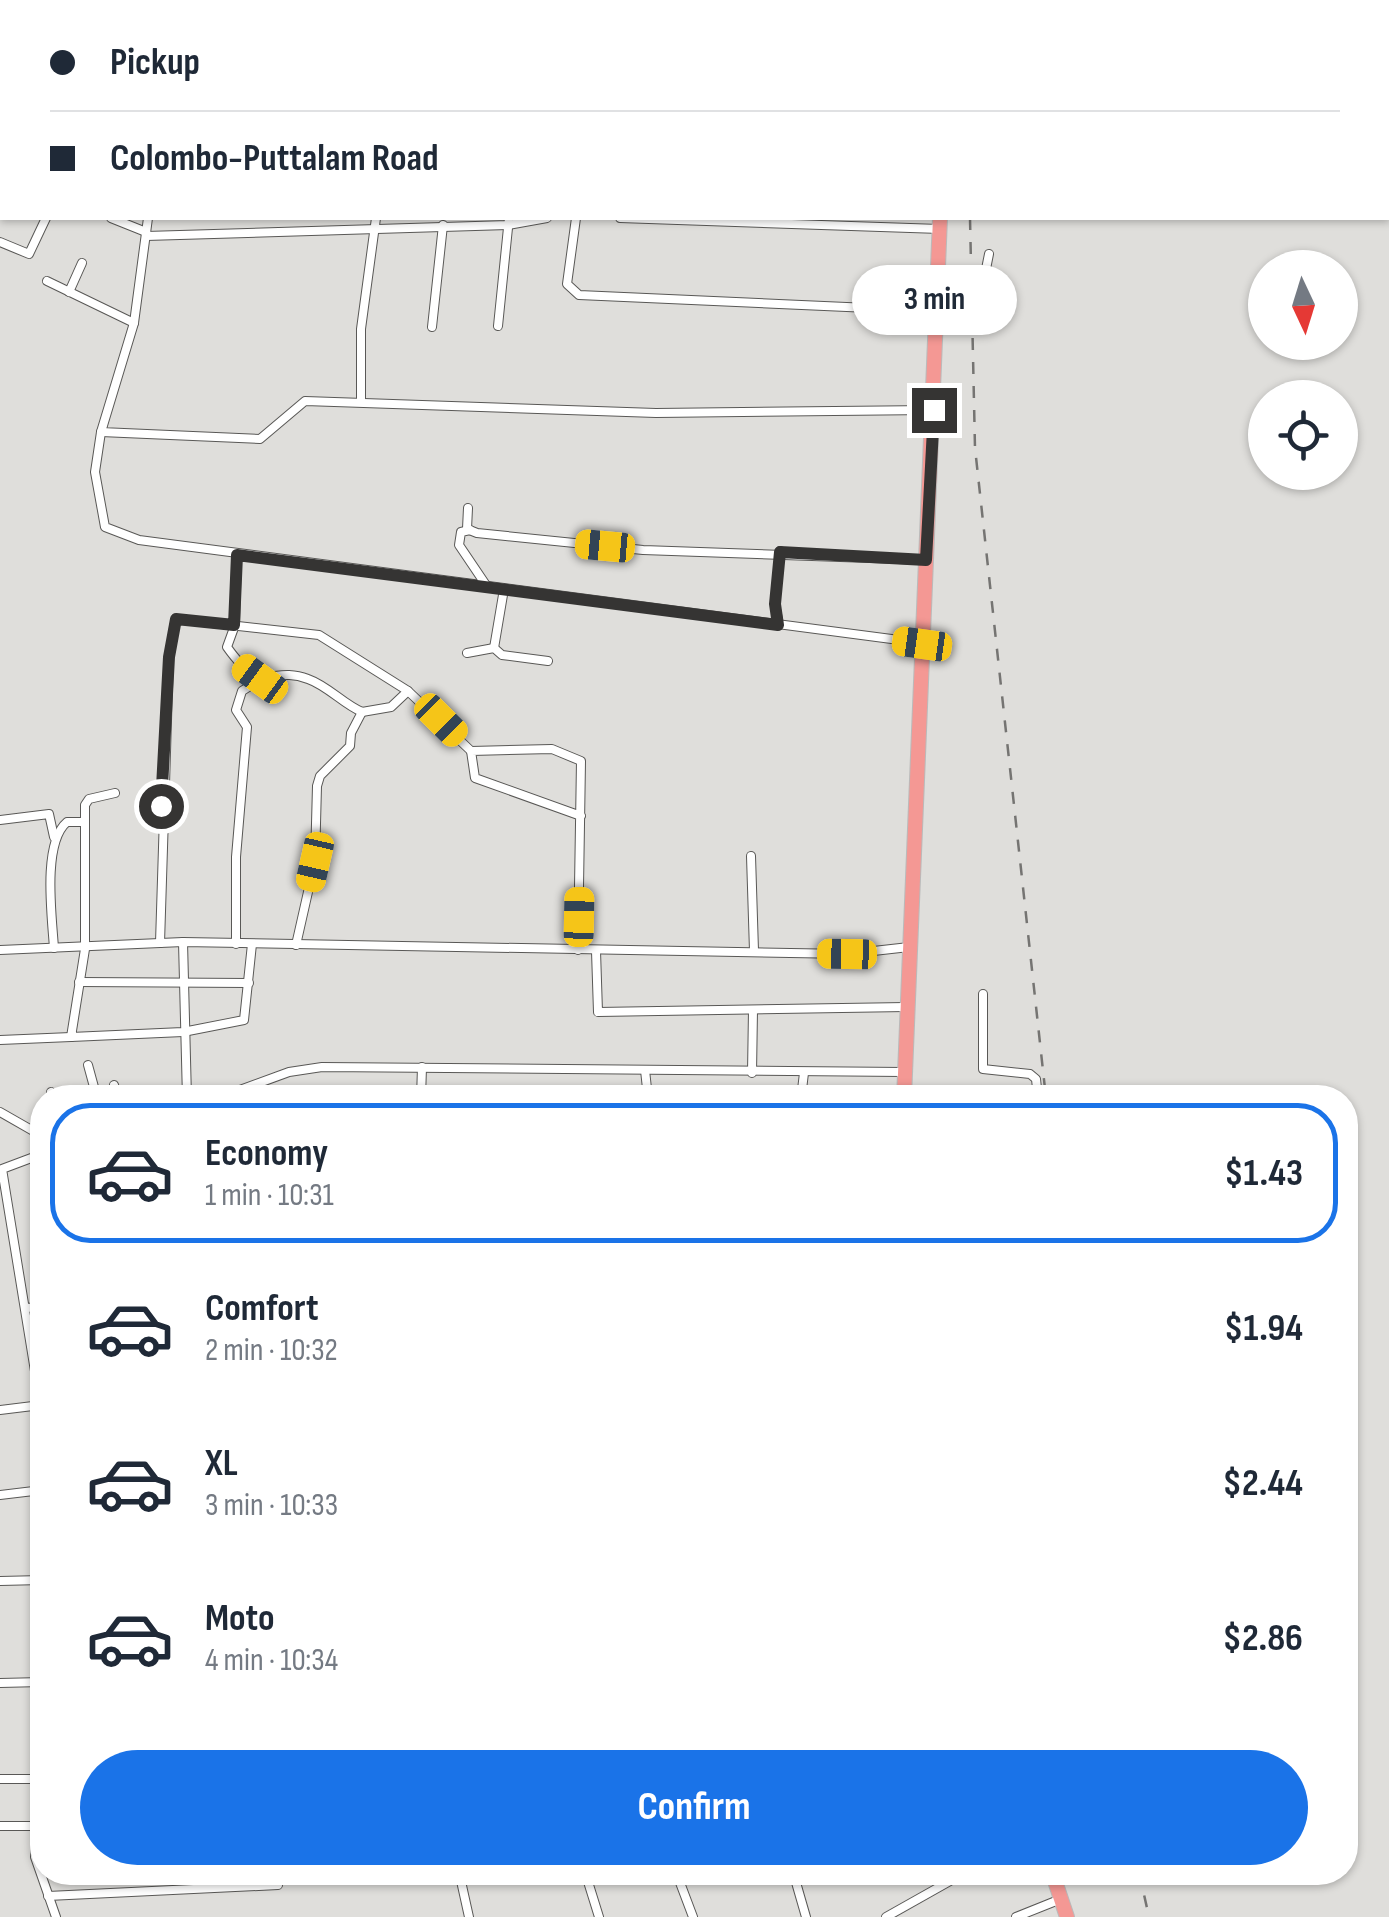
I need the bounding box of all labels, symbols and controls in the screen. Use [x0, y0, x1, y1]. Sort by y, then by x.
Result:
text: Pickup [110, 40, 200, 85]
text: Colombo-Puttalam Road [110, 136, 439, 181]
north arrow [1248, 250, 1358, 360]
map controls [1248, 250, 1358, 490]
callout: 3 min [852, 265, 1016, 335]
text: 3 min [904, 280, 965, 319]
button: locate [1248, 380, 1358, 490]
route end [912, 388, 957, 433]
car [574, 528, 636, 564]
car [890, 625, 954, 663]
car [227, 649, 293, 709]
car [409, 688, 473, 752]
route start [139, 784, 184, 829]
car [294, 829, 336, 895]
car [563, 887, 595, 947]
car [817, 938, 877, 970]
icon: car [85, 1128, 175, 1218]
text: Economy [205, 1131, 328, 1176]
text: $1.43 [1224, 1151, 1303, 1196]
text: 1 min · 10:31 [205, 1176, 334, 1215]
icon: car [85, 1283, 175, 1373]
text: Comfort [205, 1286, 319, 1331]
text: $1.94 [1224, 1306, 1303, 1351]
text: 2 min · 10:32 [205, 1331, 338, 1370]
icon: car [85, 1438, 175, 1528]
text: XL [205, 1441, 238, 1486]
text: $2.44 [1223, 1461, 1303, 1506]
text: 3 min · 10:33 [205, 1486, 338, 1525]
icon: car [85, 1593, 175, 1683]
text: Moto [205, 1596, 275, 1641]
text: $2.86 [1223, 1616, 1303, 1661]
text: 4 min · 10:34 [205, 1641, 338, 1680]
button: Confirm [80, 1750, 1308, 1865]

